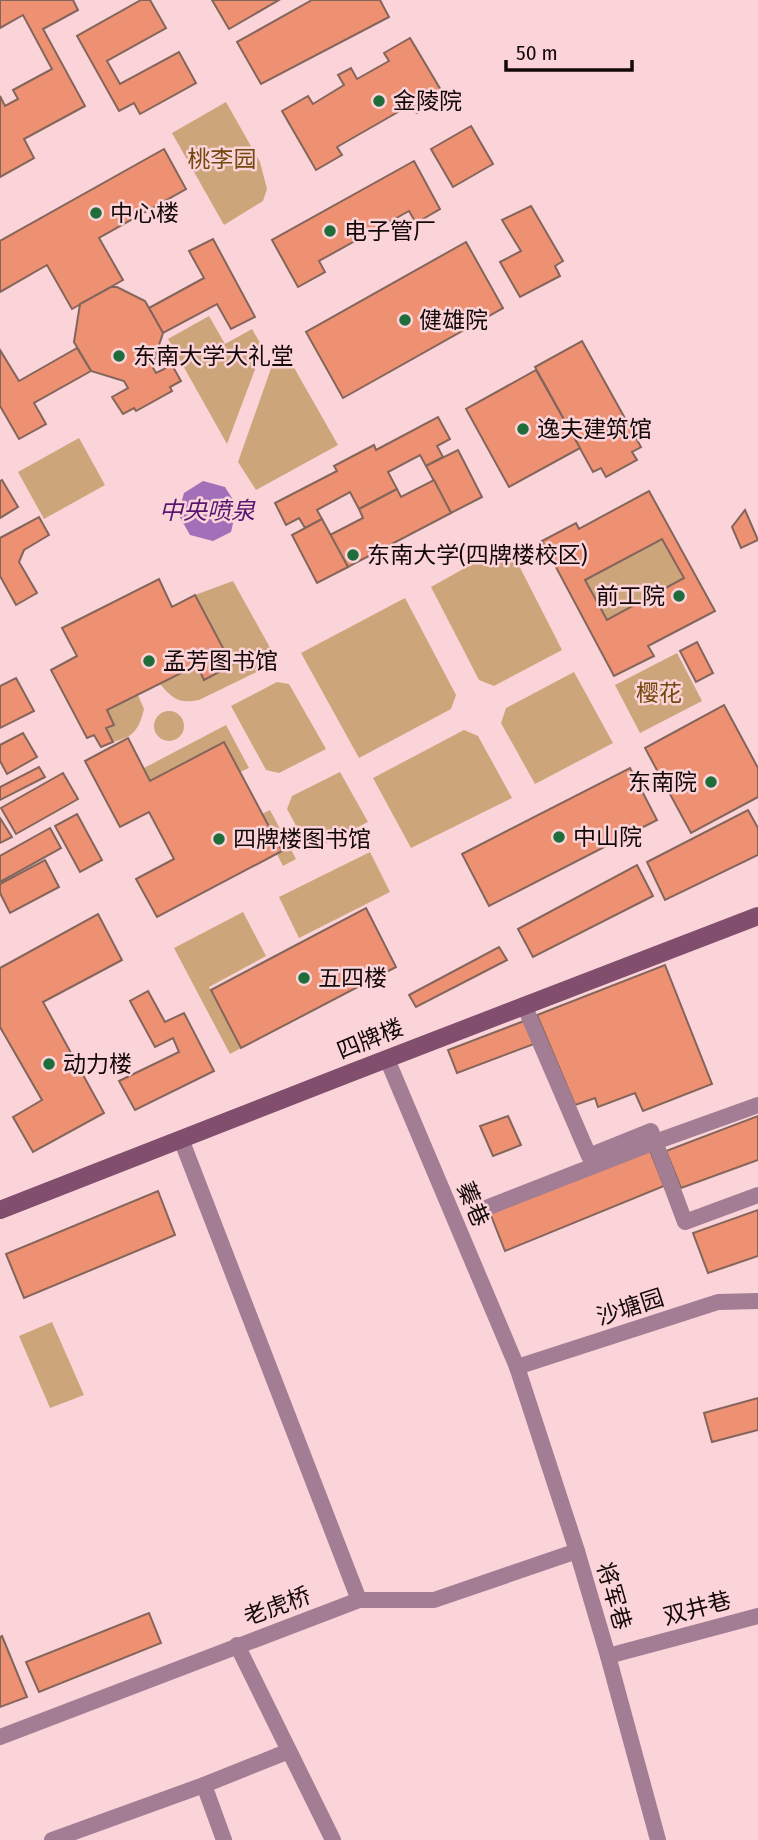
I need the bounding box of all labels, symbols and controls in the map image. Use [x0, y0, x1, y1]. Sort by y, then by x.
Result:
scale bar [506, 28, 632, 72]
text: 50 m [516, 40, 558, 66]
place label: 金陵院 [393, 87, 462, 115]
marker: 金陵院 [371, 93, 387, 109]
park label: 桃李园 [188, 145, 257, 173]
place label: 中心楼 [110, 199, 179, 227]
marker: 中心楼 [88, 205, 104, 221]
place label: 电子管厂 [344, 217, 436, 245]
marker: 电子管厂 [322, 223, 338, 239]
place label: 健雄院 [419, 306, 488, 334]
marker: 健雄院 [397, 312, 413, 328]
place label: 东南大学大礼堂 [133, 342, 294, 370]
marker: 东南大学大礼堂 [111, 348, 127, 364]
place label: 逸夫建筑馆 [537, 415, 652, 443]
marker: 逸夫建筑馆 [515, 421, 531, 437]
water label: 中央喷泉 [159, 497, 256, 525]
place label: 东南大学(四牌楼校区) [367, 541, 588, 569]
marker: 东南大学(四牌楼校区) [345, 547, 361, 563]
place label: 前工院 [596, 582, 665, 610]
marker: 前工院 [671, 588, 687, 604]
place label: 孟芳图书馆 [163, 647, 278, 675]
marker: 孟芳图书馆 [141, 653, 157, 669]
park label: 樱花 [636, 679, 682, 707]
place label: 东南院 [628, 768, 697, 796]
marker: 东南院 [703, 774, 719, 790]
place label: 中山院 [573, 823, 642, 851]
place label: 四牌楼图书馆 [233, 825, 371, 853]
marker: 中山院 [551, 829, 567, 845]
marker: 四牌楼图书馆 [211, 831, 227, 847]
place label: 五四楼 [318, 964, 387, 992]
marker: 五四楼 [296, 970, 312, 986]
street label: 四牌楼 [333, 1013, 407, 1065]
place label: 动力楼 [63, 1050, 132, 1078]
marker: 动力楼 [41, 1056, 57, 1072]
street label: 蓁巷 [451, 1177, 495, 1231]
street label: 沙塘园 [593, 1283, 667, 1331]
street label: 将军巷 [591, 1559, 637, 1633]
street label: 老虎桥 [240, 1581, 314, 1631]
street label: 双井巷 [660, 1586, 734, 1630]

